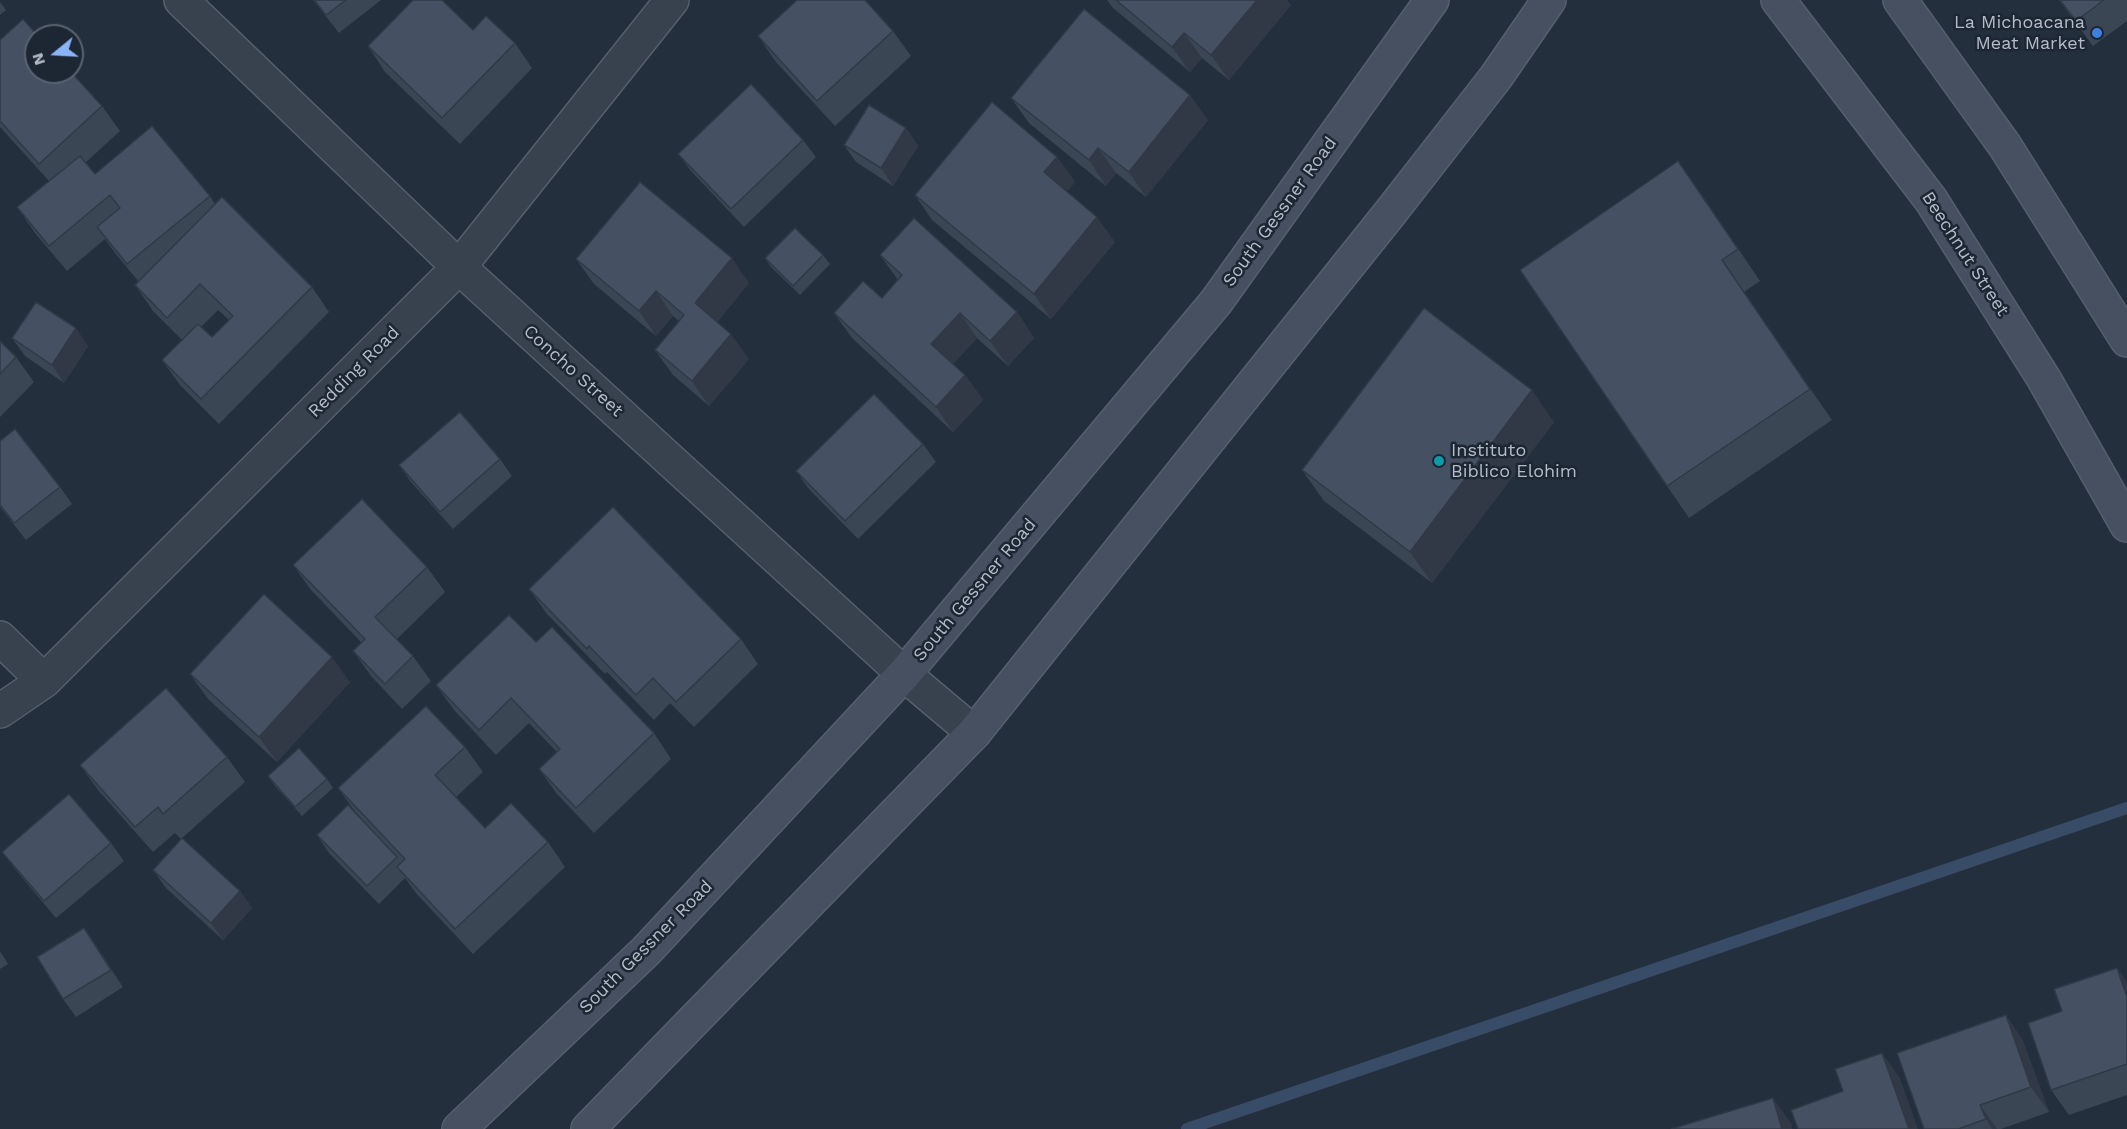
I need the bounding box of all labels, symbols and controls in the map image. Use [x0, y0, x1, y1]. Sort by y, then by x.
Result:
place label: La Michoacana Meat Market [1954, 12, 2085, 54]
north arrow [24, 24, 84, 84]
marker: La Michoacana Meat Market [2090, 26, 2104, 40]
text: N [27, 51, 49, 68]
street label: South Gessner Road [1218, 133, 1342, 291]
street label: Beechnut Street [1917, 188, 2013, 320]
street label: Concho Street [519, 321, 627, 421]
street label: Redding Road [304, 322, 404, 422]
place label: Instituto Biblico Elohim [1451, 440, 1577, 482]
marker: Instituto Biblico Elohim [1432, 454, 1446, 468]
street label: South Gessner Road [909, 514, 1041, 666]
street label: South Gessner Road [575, 876, 717, 1018]

